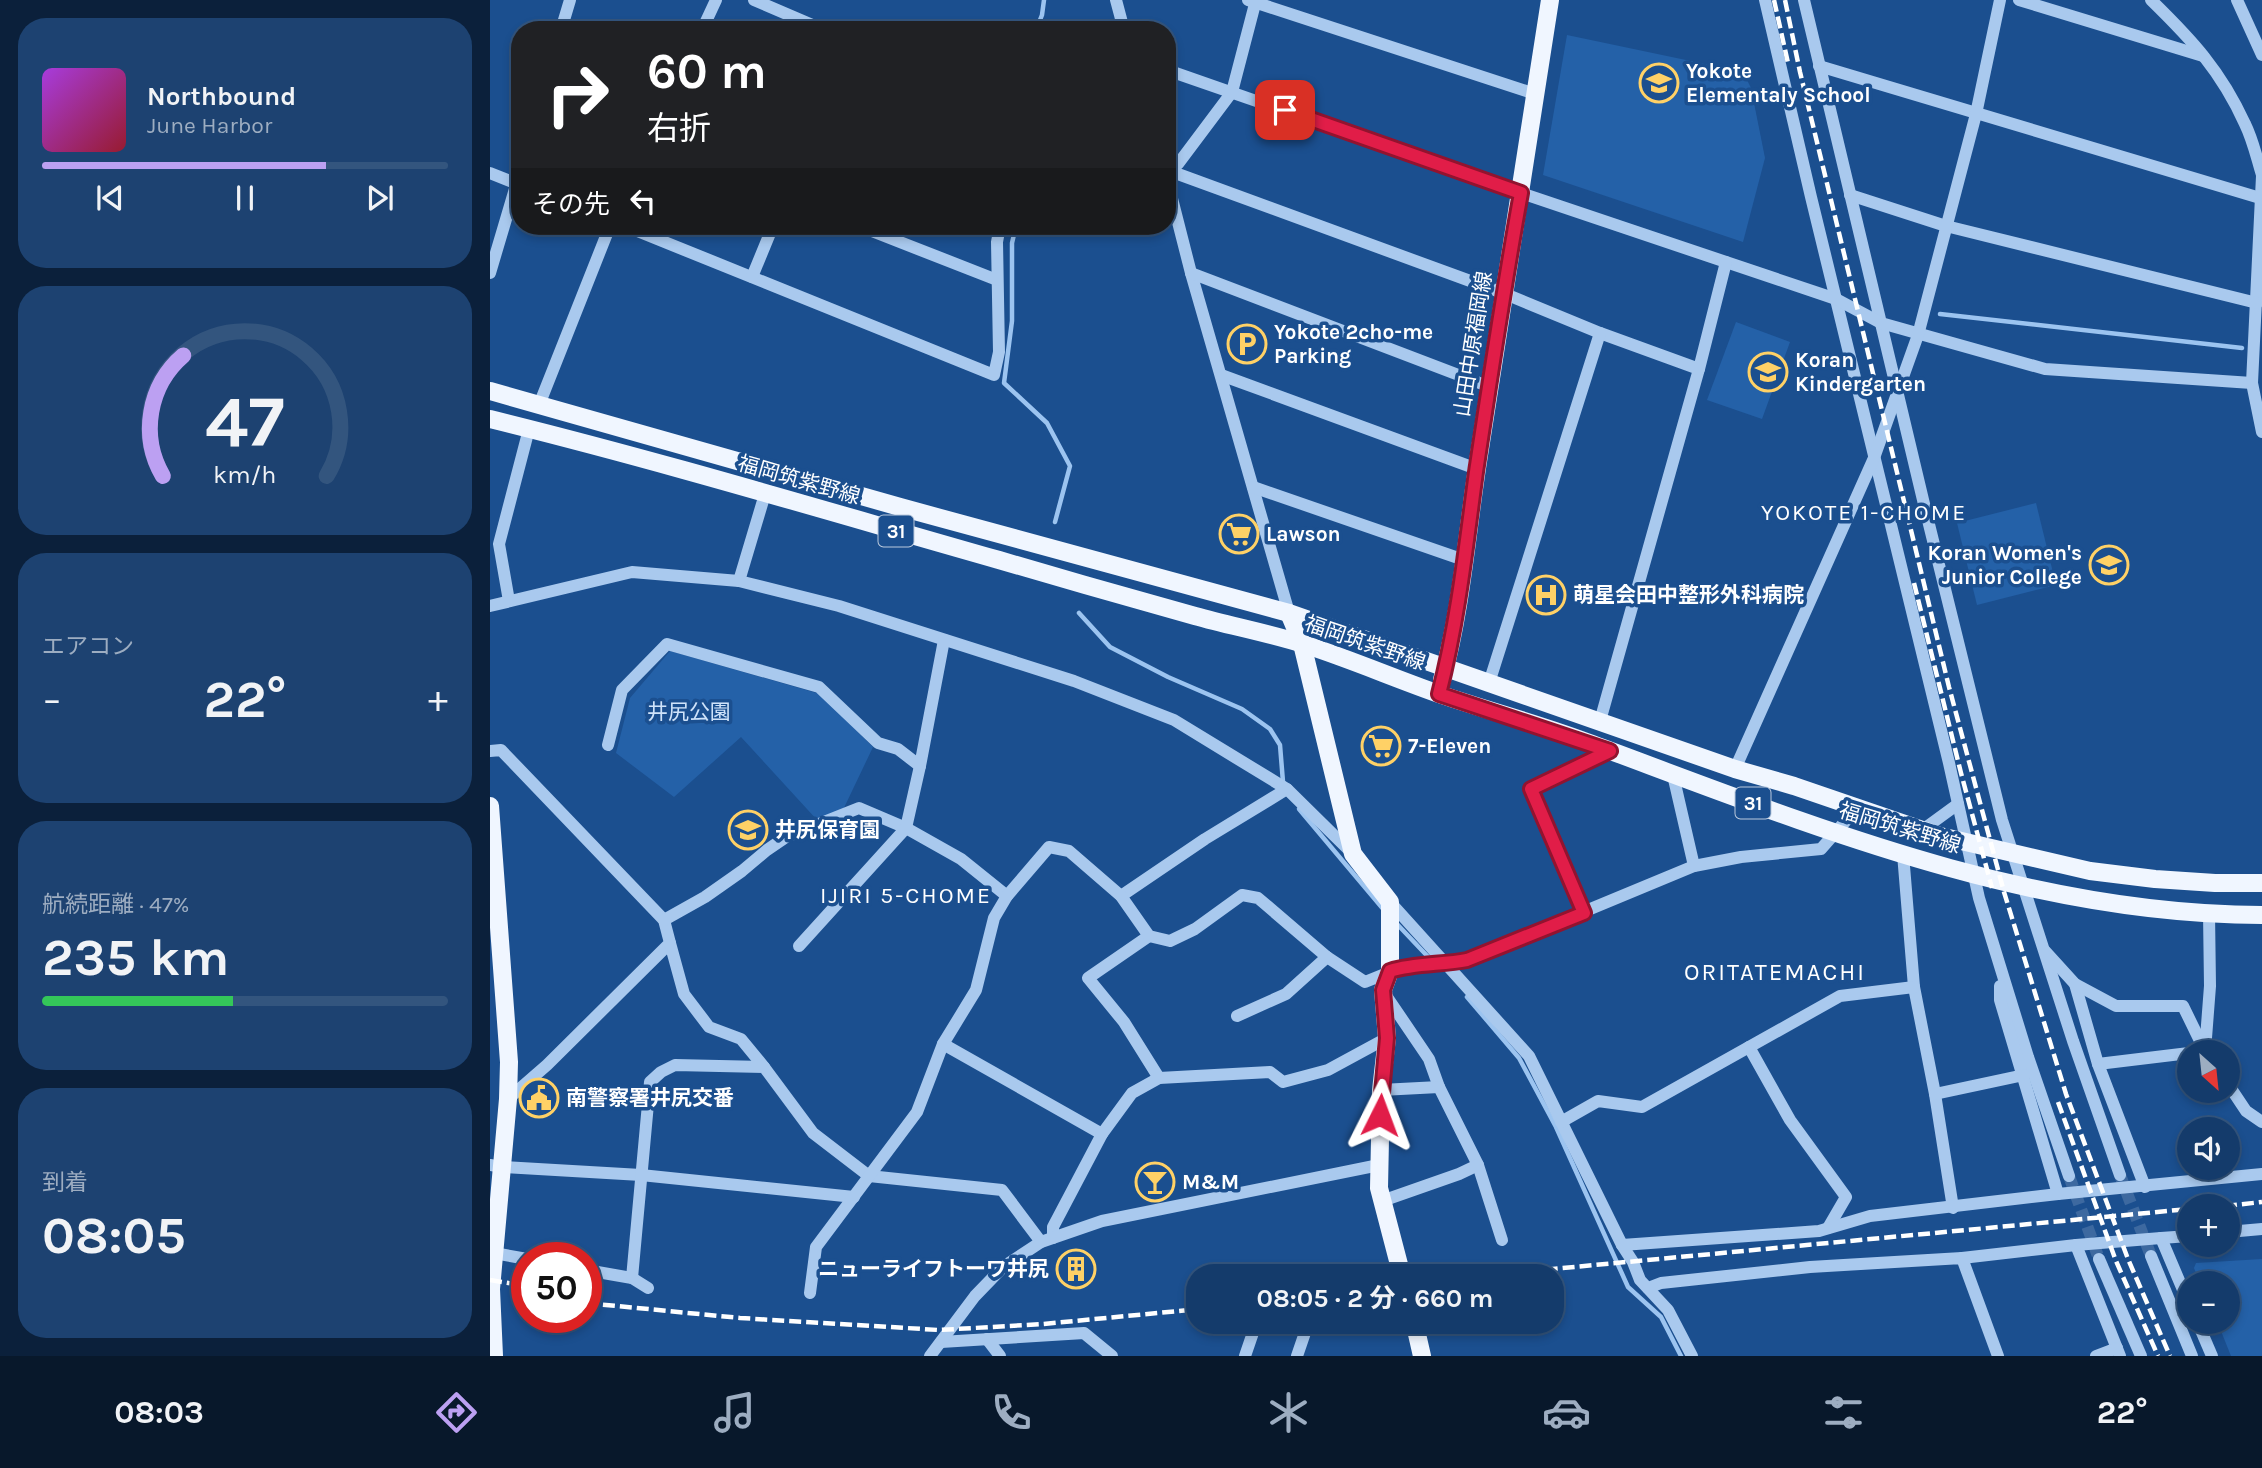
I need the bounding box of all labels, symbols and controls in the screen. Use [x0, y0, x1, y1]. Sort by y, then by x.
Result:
text: 60 m [647, 43, 767, 100]
icon: right [532, 49, 623, 140]
place label: Yokote Elementaly School [1686, 59, 1871, 107]
school or university icon: Yokote Elementaly School [1638, 62, 1680, 104]
pin [1255, 80, 1315, 140]
text: Northbound [147, 81, 296, 112]
icon: arrive [1266, 91, 1304, 129]
text: 右折 [647, 110, 711, 147]
text: June Harbor [147, 112, 272, 139]
icon: previous [91, 179, 129, 217]
icon: pause [226, 179, 264, 217]
icon: next [361, 179, 399, 217]
icon: left [624, 182, 662, 220]
text: その先 [532, 189, 610, 220]
street label: 山田中原福岡線 [1450, 270, 1496, 418]
place label: Yokote 2cho-me Parking [1274, 320, 1433, 368]
parking icon: Yokote 2cho-me Parking [1226, 323, 1268, 365]
place label: Koran Kindergarten [1795, 348, 1926, 396]
school or university icon: Koran Kindergarten [1747, 351, 1789, 393]
text: 47 [205, 380, 285, 465]
street label: 福岡筑紫野線 [735, 451, 863, 509]
text: km/h [213, 460, 277, 489]
district label: YOKOTE 1-CHOME [1761, 499, 1967, 526]
supermarket icon: Lawson [1218, 513, 1260, 555]
road number: 31 [878, 516, 914, 546]
place label: Lawson [1266, 522, 1341, 546]
place label: Koran Women's Junior College [1928, 541, 2082, 589]
school or university icon: Koran Women's Junior College [2088, 544, 2130, 586]
hospital icon: 萌星会田中整形外科病院 [1525, 574, 1567, 616]
place label: 萌星会田中整形外科病院 [1573, 583, 1804, 607]
street label: 福岡筑紫野線 [1302, 611, 1428, 675]
text: エアコン [42, 633, 134, 660]
text: 22° [203, 669, 287, 730]
text: − [42, 677, 62, 722]
text: + [428, 677, 448, 722]
park label: 井尻公園 [647, 700, 731, 724]
supermarket icon: 7-Eleven [1360, 725, 1402, 767]
place label: 7-Eleven [1408, 734, 1491, 758]
road number: 31 [1736, 788, 1770, 818]
street label: 福岡筑紫野線 [1836, 798, 1964, 858]
school or university icon: 井尻保育園 [727, 809, 769, 851]
place label: 井尻保育園 [775, 818, 880, 842]
district label: IJIRI 5-CHOME [820, 882, 992, 909]
text: 航続距離 · 47% [42, 891, 189, 918]
text: 235 km [42, 927, 229, 988]
district label: ORITATEMACHI [1684, 958, 1866, 986]
north arrow [2177, 1040, 2240, 1102]
map controls [2177, 1040, 2240, 1334]
public building icon: 南警察署井尻交番 [518, 1077, 560, 1119]
position arrow [1343, 1078, 1417, 1152]
place label: 南警察署井尻交番 [566, 1086, 734, 1110]
button: sound [2177, 1117, 2240, 1180]
bar icon: M&M [1134, 1161, 1176, 1203]
text: 到着 [42, 1169, 88, 1196]
place label: M&M [1182, 1170, 1239, 1194]
button: + [2177, 1194, 2240, 1257]
text: 08:05 [42, 1205, 186, 1266]
speed limit sign: 50 [511, 1242, 602, 1333]
building icon: ニューライフトーワ井尻 [1055, 1248, 1097, 1290]
place label: ニューライフトーワ井尻 [818, 1257, 1049, 1281]
button: − [2177, 1271, 2240, 1334]
text: 08:05 · 2 分 · 660 m [1257, 1283, 1493, 1314]
icon: directions [432, 1388, 481, 1437]
icon: music [710, 1388, 759, 1437]
icon: phone [987, 1388, 1036, 1437]
icon: climate [1264, 1388, 1313, 1437]
icon: car [1542, 1388, 1591, 1437]
icon: filters [1819, 1388, 1868, 1437]
text: 08:03 [114, 1394, 204, 1431]
text: 22° [2097, 1394, 2148, 1431]

